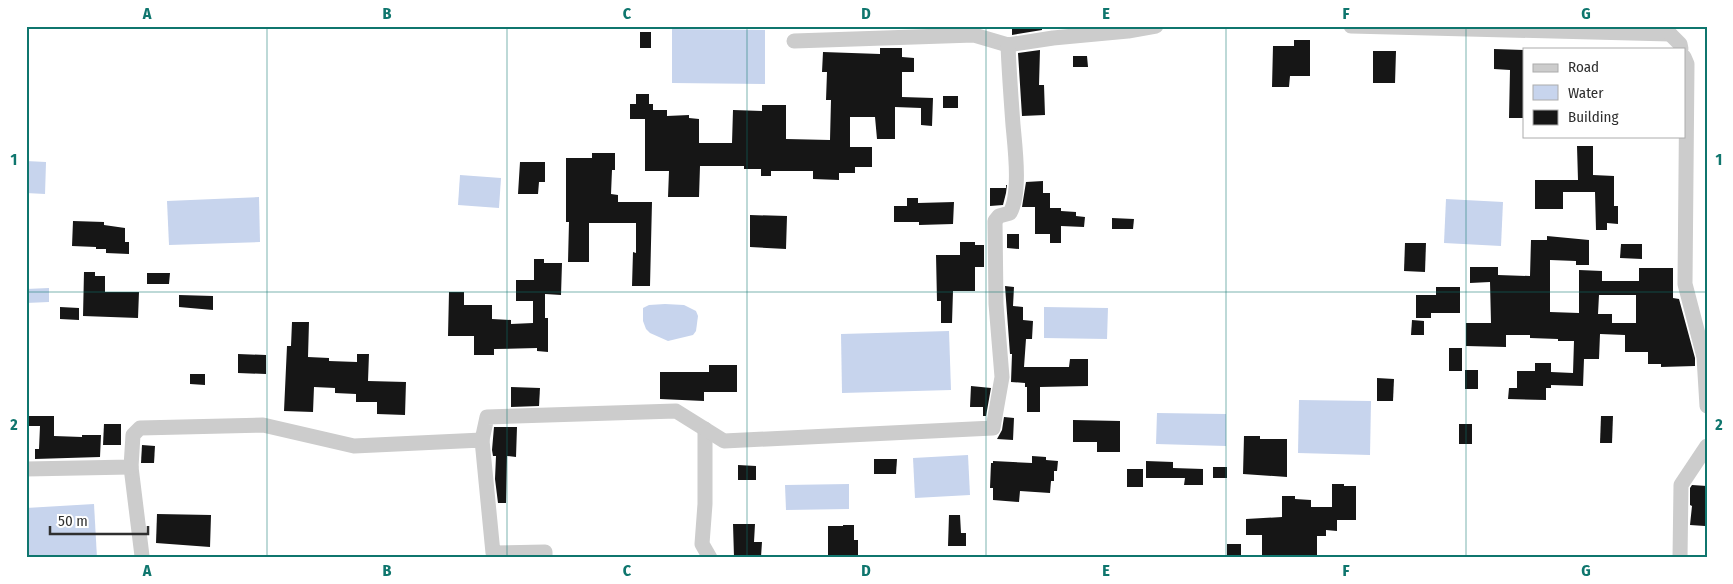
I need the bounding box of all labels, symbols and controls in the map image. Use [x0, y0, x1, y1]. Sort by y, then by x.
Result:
text: A [142, 4, 152, 23]
text: B [383, 4, 392, 23]
text: C [623, 4, 632, 23]
text: D [861, 4, 871, 23]
text: E [1102, 4, 1110, 23]
text: F [1342, 4, 1350, 23]
text: G [1581, 4, 1591, 23]
legend [1523, 48, 1686, 138]
text: Road [1568, 58, 1599, 76]
text: Water [1568, 84, 1604, 102]
text: Building [1568, 108, 1619, 126]
text: 1 [11, 150, 17, 169]
text: 1 [1716, 150, 1722, 169]
text: 2 [9, 415, 18, 434]
text: 2 [1714, 415, 1723, 434]
scale bar [50, 504, 148, 536]
text: 50 m [58, 512, 88, 530]
text: A [142, 561, 152, 580]
text: B [383, 561, 392, 580]
text: C [623, 561, 632, 580]
text: D [861, 561, 871, 580]
text: E [1102, 561, 1110, 580]
text: F [1342, 561, 1350, 580]
text: G [1581, 561, 1591, 580]

